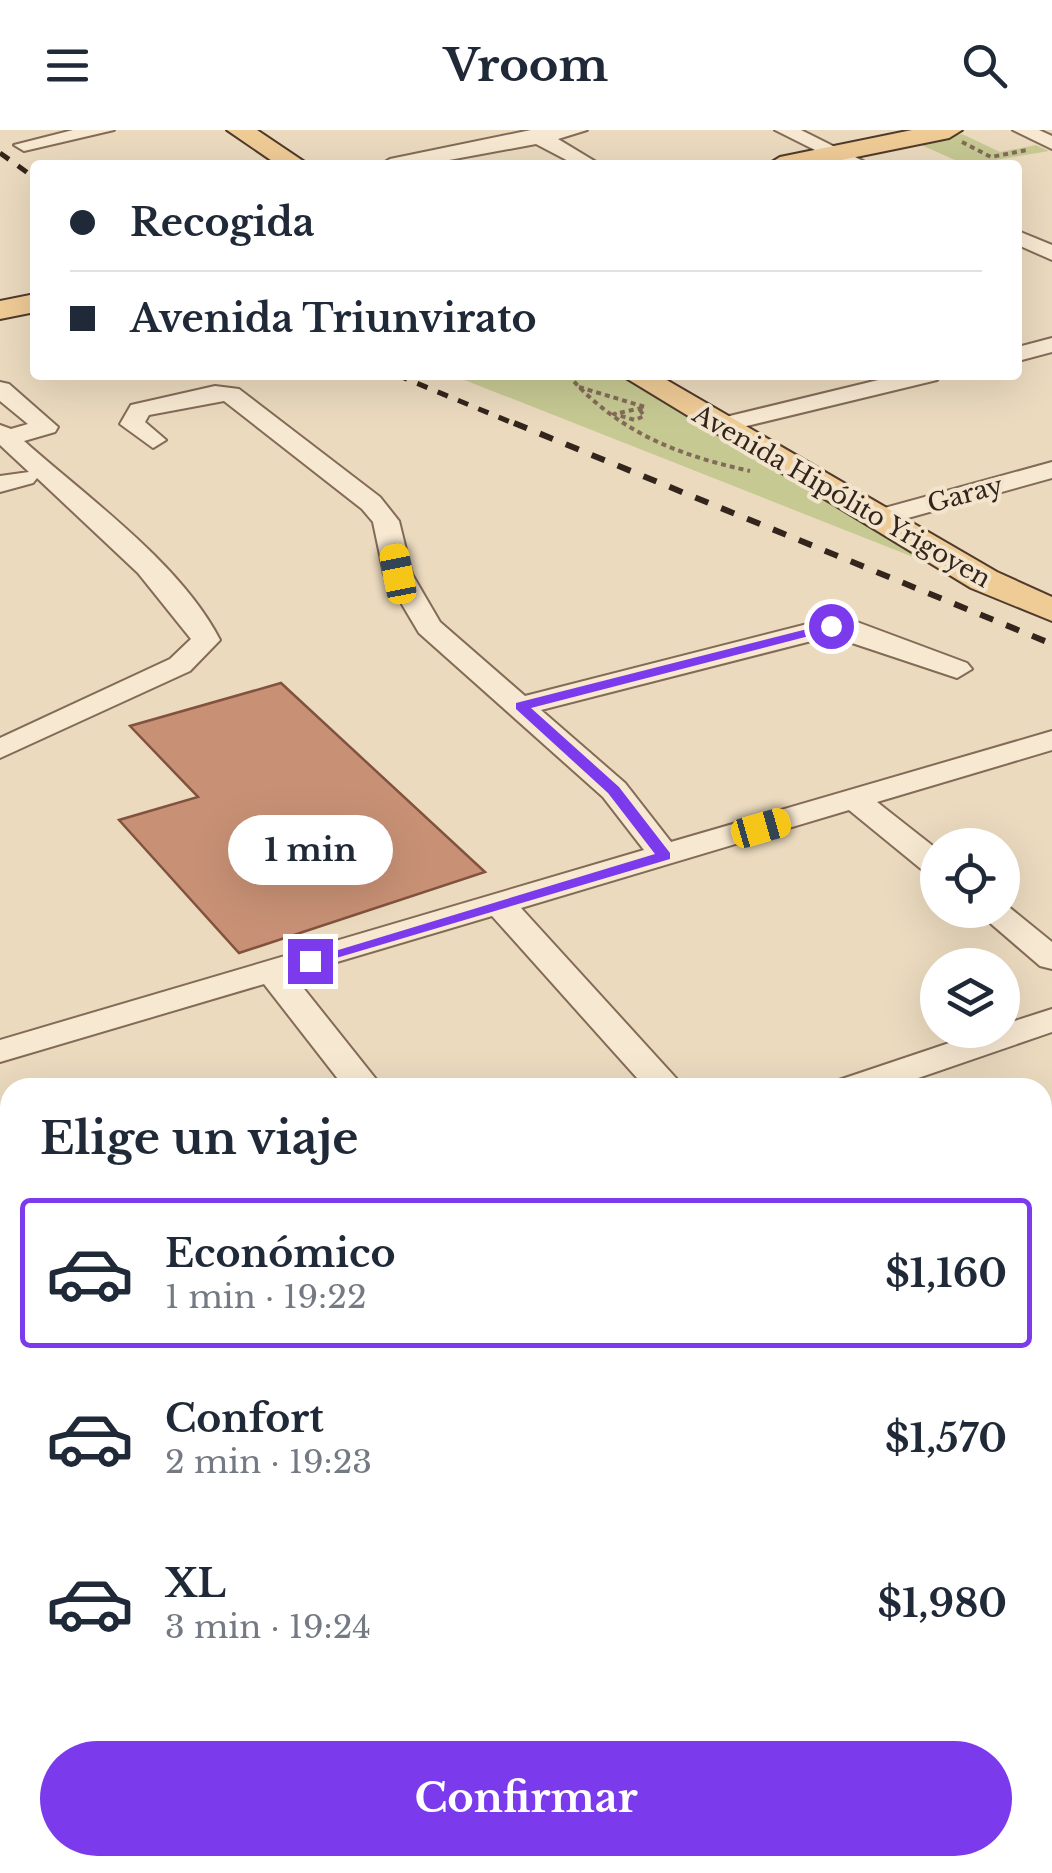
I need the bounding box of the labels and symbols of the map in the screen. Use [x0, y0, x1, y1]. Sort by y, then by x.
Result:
street label: Avenida Hipólito Yrigoyen [686, 398, 996, 595]
street label: Garay [924, 470, 1006, 519]
car [378, 542, 418, 606]
route start [809, 604, 854, 649]
car [728, 805, 794, 851]
callout: 1 min [228, 816, 392, 886]
route end [288, 939, 333, 984]

